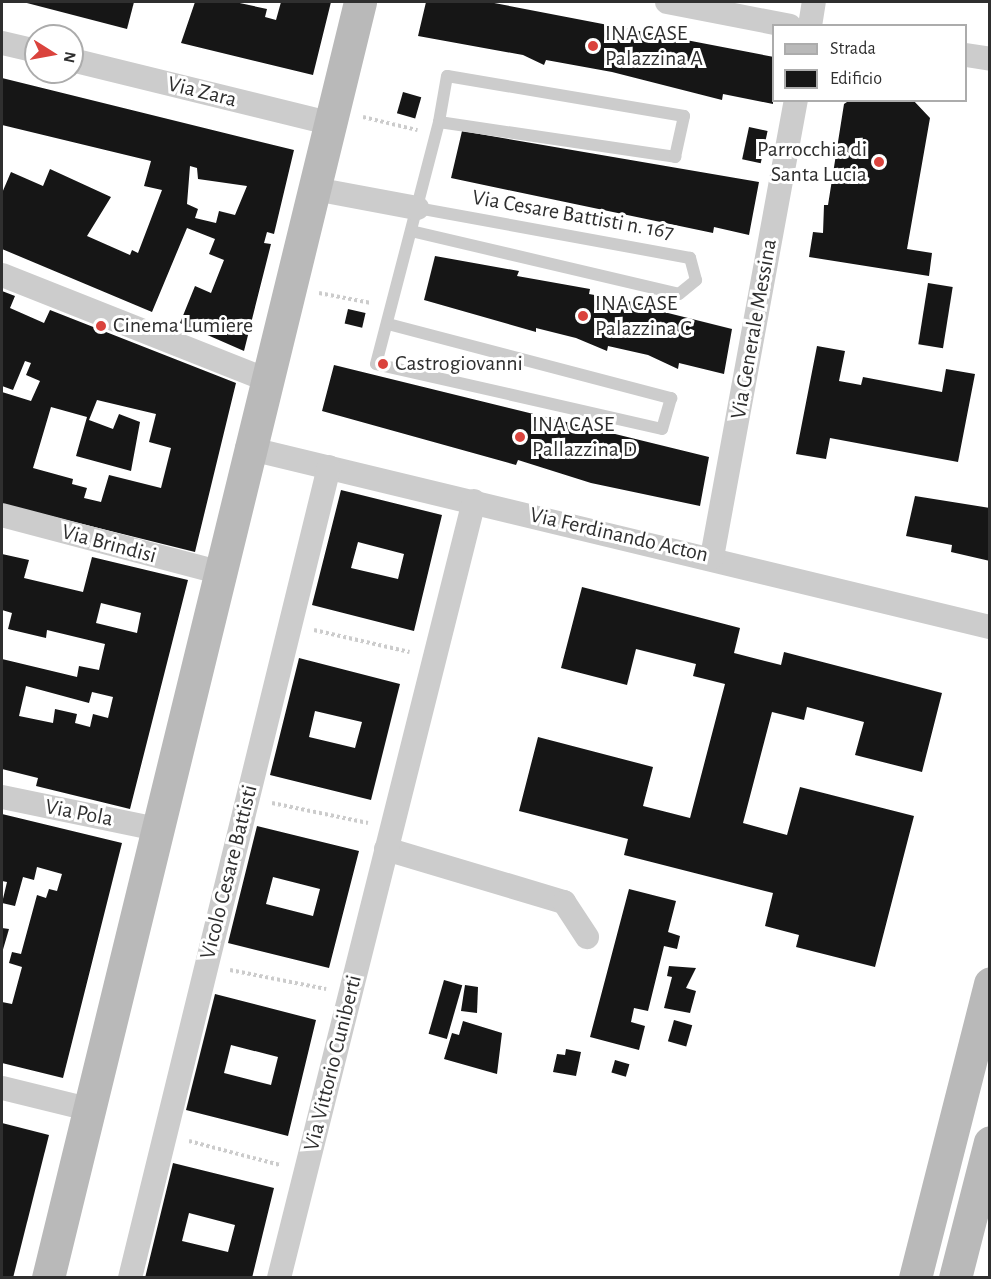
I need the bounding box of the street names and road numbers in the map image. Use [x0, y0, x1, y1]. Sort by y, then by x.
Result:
street label: Via Zara [165, 71, 239, 113]
street label: Via Cesare Battisti n. 167 [470, 184, 676, 246]
street label: Via Generale Messina [725, 237, 783, 421]
street label: Via Ferdinando Acton [527, 502, 711, 568]
street label: Via Brindisi [59, 519, 159, 569]
street label: Vicolo Cesare Battisti [195, 782, 263, 962]
street label: Via Pola [43, 794, 115, 832]
street label: Via Vittorio Cuniberti [298, 972, 368, 1154]

